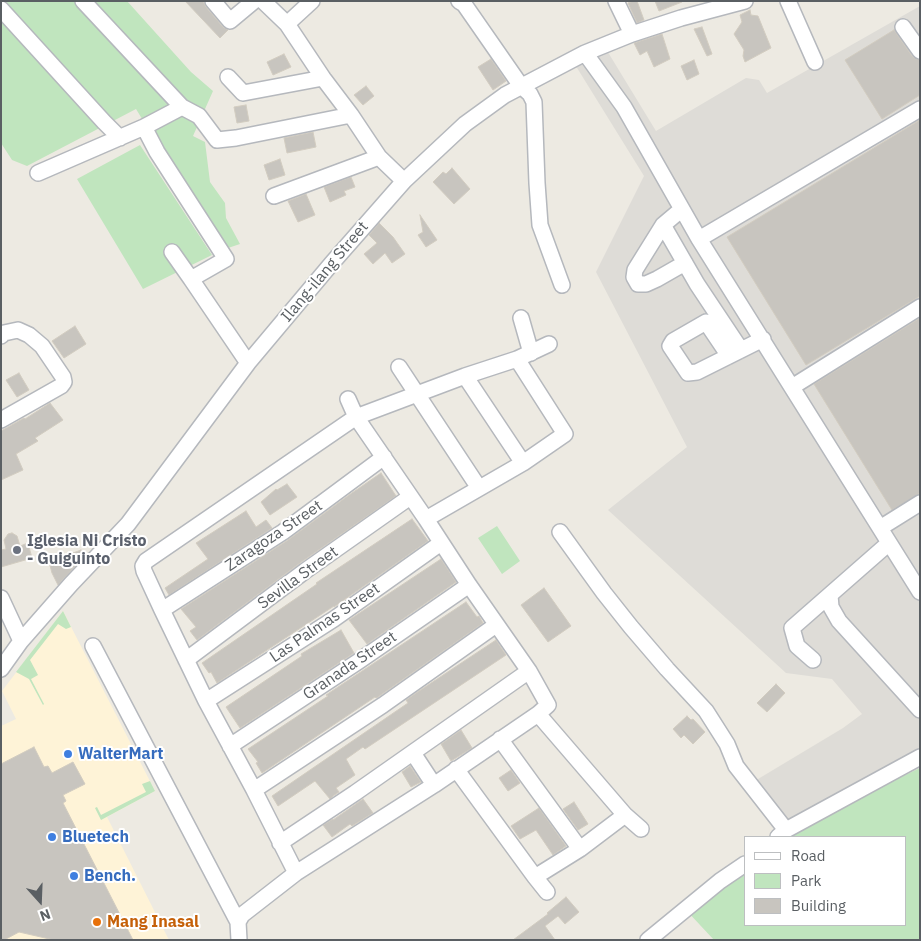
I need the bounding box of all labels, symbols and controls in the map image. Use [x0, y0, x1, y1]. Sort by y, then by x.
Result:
street label: Ilang-ilang Street [277, 218, 373, 326]
street label: Zaragoza Street [222, 496, 326, 576]
place label: Iglesia Ni Cristo - Guiguinto [27, 531, 147, 569]
street label: Sevilla Street [254, 542, 342, 614]
marker: Iglesia Ni Cristo - Guiguinto [11, 544, 23, 556]
street label: Las Palmas Street [266, 579, 384, 667]
street label: Granada Street [300, 628, 400, 704]
place label: WalterMart [78, 744, 163, 764]
marker: WalterMart [62, 748, 74, 760]
place label: Bluetech [62, 827, 129, 847]
marker: Bluetech [46, 831, 58, 843]
legend [744, 836, 906, 926]
text: Road [791, 846, 826, 865]
place label: Bench. [84, 866, 136, 886]
marker: Bench. [68, 870, 80, 882]
text: Park [791, 871, 821, 890]
north arrow [15, 876, 65, 926]
text: Building [791, 896, 846, 915]
text: N [37, 905, 53, 925]
place label: Mang Inasal [107, 912, 199, 932]
marker: Mang Inasal [91, 916, 103, 928]

